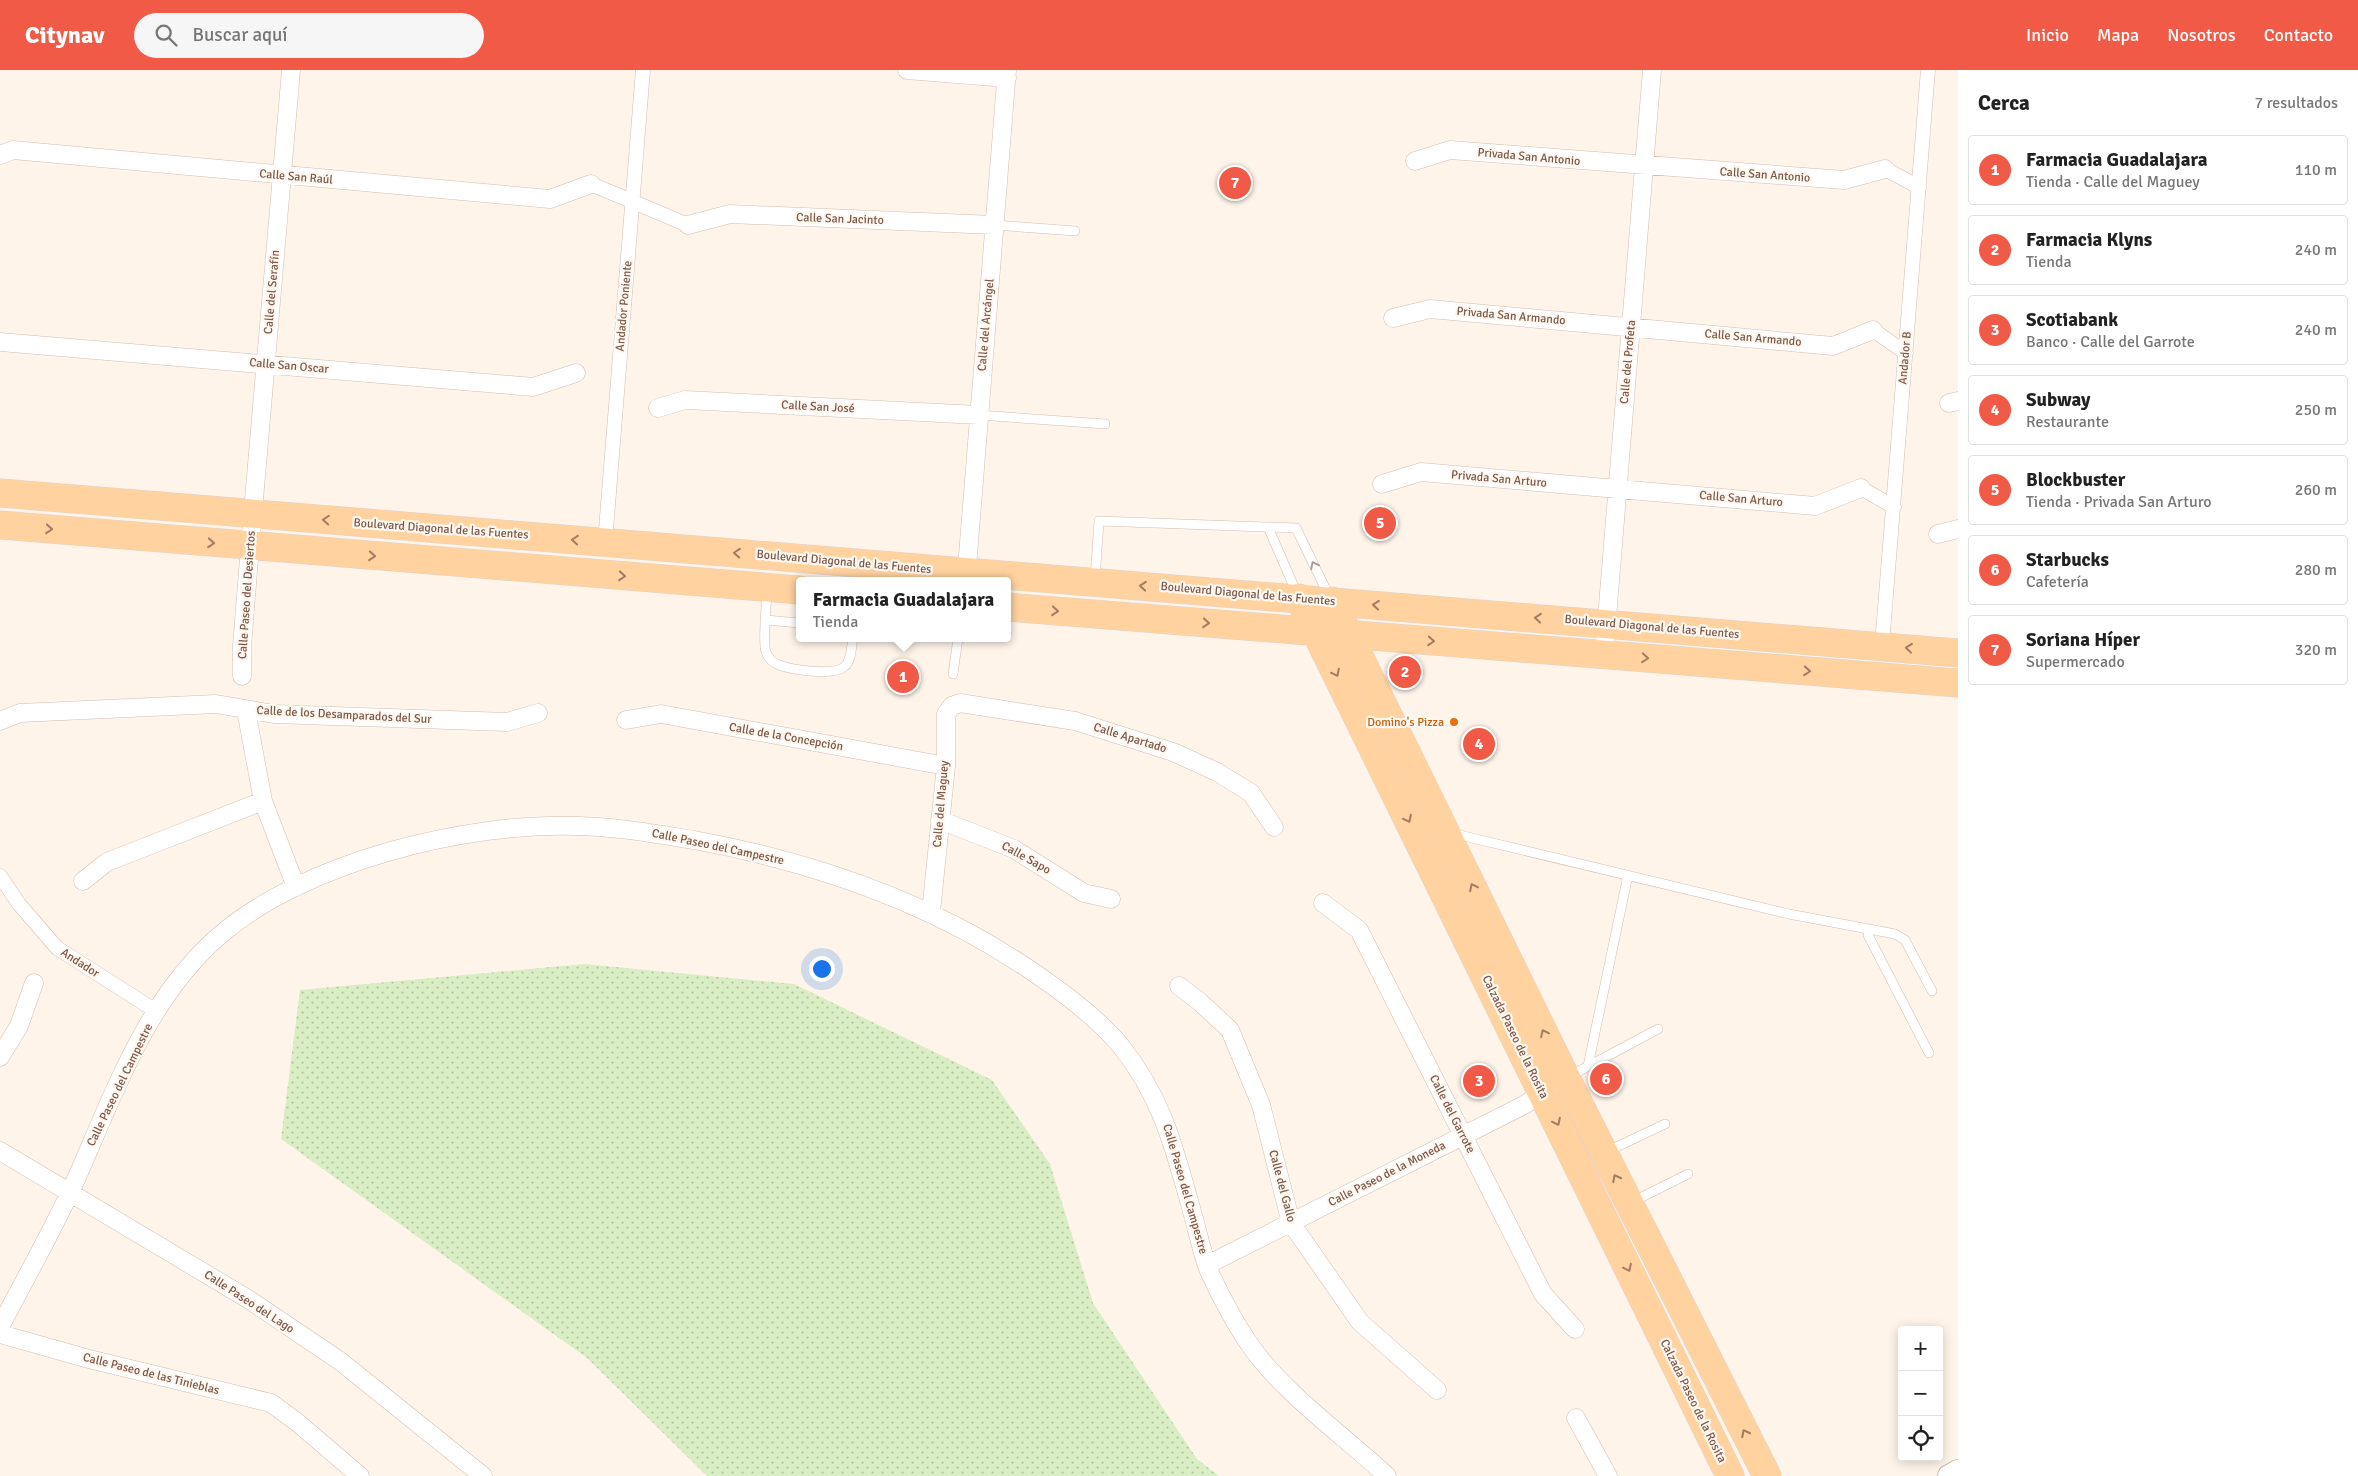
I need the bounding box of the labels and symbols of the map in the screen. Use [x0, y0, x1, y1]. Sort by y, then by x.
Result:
street label: Privada San Antonio [1477, 145, 1581, 169]
pin: 7 [1219, 164, 1251, 202]
street label: Calle San Antonio [1719, 164, 1811, 186]
street label: Calle San Raúl [259, 166, 334, 188]
street label: Calle San Jacinto [796, 210, 884, 228]
street label: Calle del Serafín [261, 249, 283, 335]
street label: Andador Poniente [613, 260, 635, 352]
street label: Calle del Arcángel [974, 278, 998, 372]
street label: Privada San Armando [1456, 304, 1566, 328]
street label: Calle del Profeta [1617, 319, 1639, 405]
street label: Calle San Armando [1704, 326, 1802, 350]
street label: Andador B [1895, 331, 1915, 385]
street label: Calle San Oscar [249, 355, 330, 377]
street label: Calle San José [781, 398, 855, 416]
street label: Privada San Arturo [1450, 467, 1548, 491]
street label: Calle San Arturo [1699, 488, 1783, 510]
pin: 5 [1364, 504, 1396, 542]
one-way arrow [322, 515, 330, 526]
street label: Boulevard Diagonal de las Fuentes [353, 515, 529, 543]
one-way arrow [45, 524, 53, 535]
street label: Calle Paseo del Desiertos [235, 530, 259, 660]
one-way arrow [571, 534, 579, 545]
one-way arrow [207, 537, 215, 548]
street label: Boulevard Diagonal de las Fuentes [756, 547, 932, 577]
one-way arrow [733, 548, 741, 559]
one-way arrow [369, 550, 377, 561]
one-way arrow [1310, 561, 1320, 570]
one-way arrow [618, 571, 626, 582]
street label: Boulevard Diagonal de las Fuentes [1160, 579, 1336, 609]
one-way arrow [1139, 581, 1147, 592]
one-way arrow [1372, 599, 1380, 610]
one-way arrow [1052, 605, 1060, 616]
one-way arrow [1534, 612, 1542, 623]
street label: Boulevard Diagonal de las Fuentes [1564, 612, 1740, 642]
one-way arrow [1202, 617, 1210, 628]
one-way arrow [1427, 635, 1435, 646]
one-way arrow [1905, 643, 1913, 654]
one-way arrow [1641, 652, 1649, 663]
pin: 2 [1389, 653, 1421, 691]
pin: 1 [887, 658, 919, 696]
one-way arrow [1803, 665, 1811, 676]
one-way arrow [1330, 668, 1340, 677]
street label: Calle de los Desamparados del Sur [256, 703, 433, 727]
place label: Domino's Pizza [1367, 715, 1444, 730]
marker: Domino's Pizza [1448, 716, 1460, 728]
street label: Calle de la Concepción [728, 720, 844, 754]
street label: Calle Apartado [1091, 720, 1169, 756]
pin: 4 [1463, 725, 1495, 763]
street label: Calle del Maguey [930, 759, 952, 848]
one-way arrow [1402, 814, 1412, 823]
street label: Calle Paseo del Campestre [651, 826, 785, 868]
street label: Calle Sapo [999, 838, 1053, 878]
one-way arrow [1468, 883, 1479, 892]
street label: Andador [58, 945, 103, 981]
your location [809, 956, 835, 982]
street label: Calzada Paseo de la Rosita [1479, 973, 1551, 1101]
street label: Calle Paseo del Campestre [84, 1021, 156, 1149]
one-way arrow [1539, 1029, 1550, 1038]
pin: 6 [1590, 1060, 1622, 1098]
pin: 3 [1463, 1062, 1495, 1100]
street label: Calle del Garrote [1426, 1072, 1478, 1156]
one-way arrow [1551, 1117, 1561, 1126]
street label: Calle Paseo del Campestre [1159, 1122, 1211, 1256]
street label: Calle Paseo de la Moneda [1326, 1138, 1448, 1210]
street label: Calle del Gallo [1265, 1148, 1299, 1224]
one-way arrow [1612, 1175, 1622, 1184]
one-way arrow [1622, 1263, 1632, 1272]
street label: Calle Paseo del Lago [201, 1267, 297, 1337]
street label: Calzada Paseo de la Rosita [1657, 1337, 1729, 1465]
street label: Calle Paseo de las Tinieblas [81, 1350, 221, 1398]
one-way arrow [1741, 1429, 1751, 1438]

